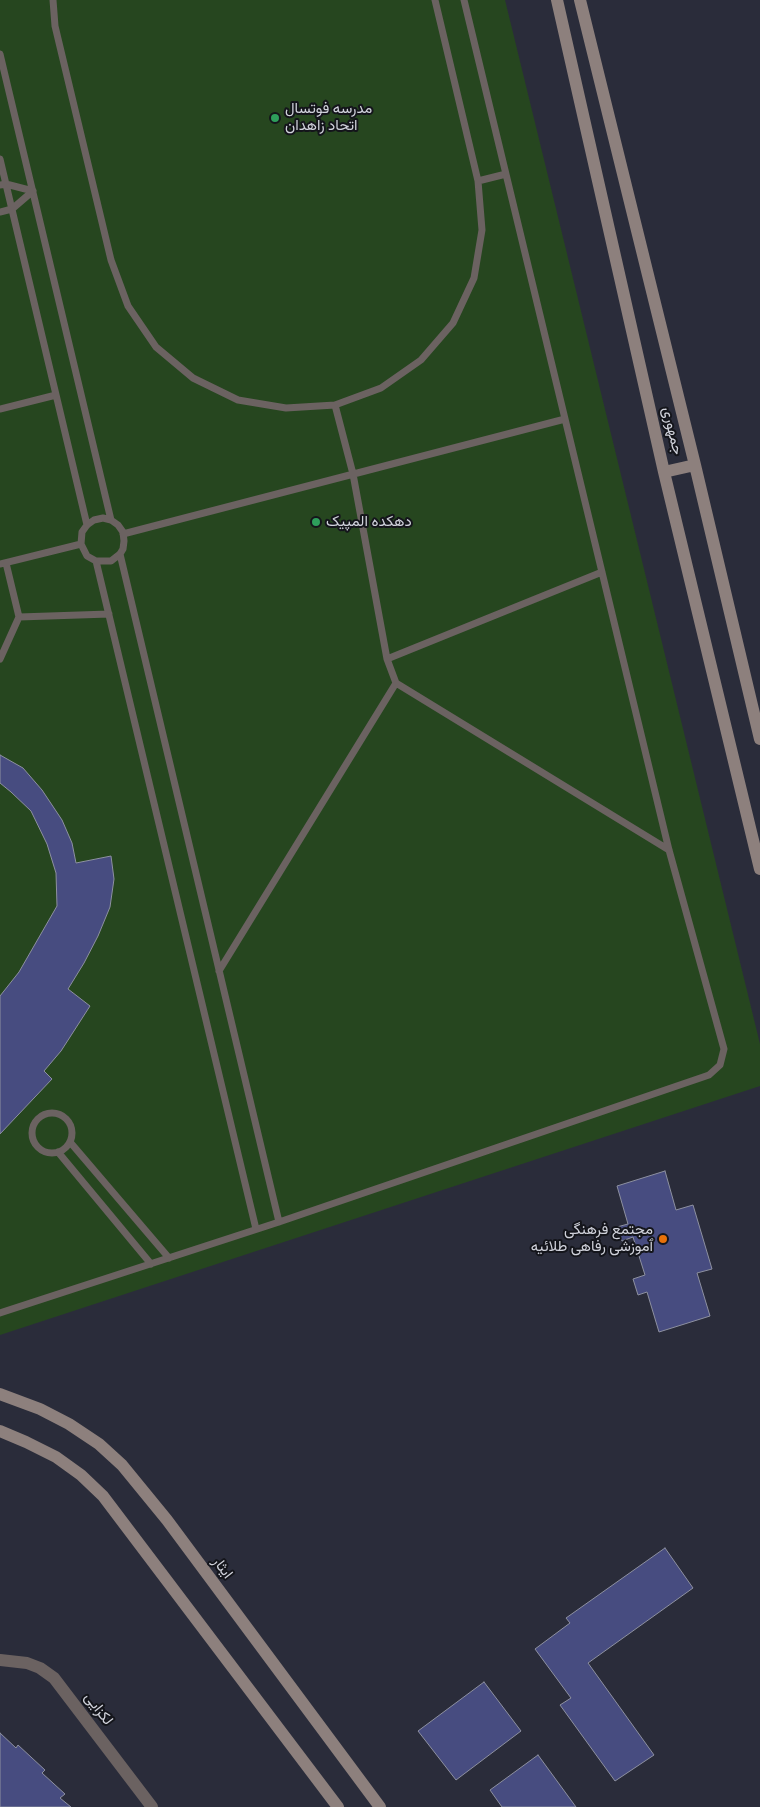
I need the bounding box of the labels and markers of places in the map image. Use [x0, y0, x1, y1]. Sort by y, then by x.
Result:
place label: مدرسه فوتسال اتحاد زاهدان [285, 100, 372, 135]
marker: مدرسه فوتسال اتحاد زاهدان [269, 112, 281, 124]
place label: دهکده المپیک [326, 513, 412, 531]
marker: دهکده المپیک [310, 516, 322, 528]
place label: مجتمع فرهنگی ٱموزشی رفاهی طلائیه [531, 1221, 653, 1256]
marker: مجتمع فرهنگی ٱموزشی رفاهی طلائیه [657, 1233, 669, 1245]

